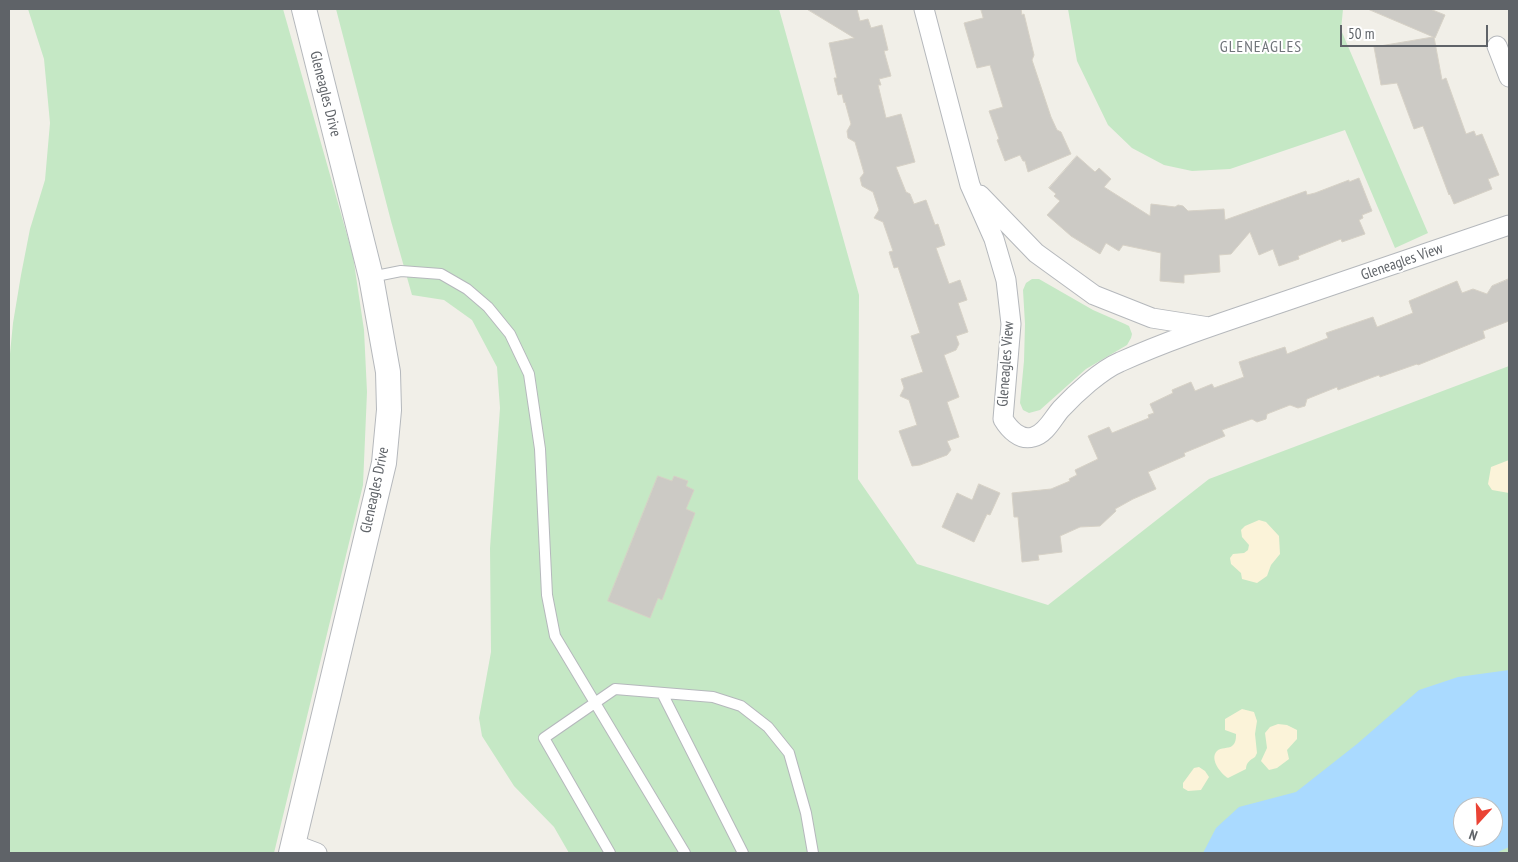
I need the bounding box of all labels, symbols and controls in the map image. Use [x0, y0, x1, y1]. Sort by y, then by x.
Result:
scale bar [1343, 15, 1490, 47]
text: 50 m [1348, 24, 1374, 43]
district label: GLENEAGLES [1219, 37, 1303, 57]
street label: Gleneagles Drive [306, 49, 344, 139]
street label: Gleneagles View [1359, 240, 1445, 284]
street label: Gleneagles View [994, 321, 1018, 407]
street label: Gleneagles Drive [357, 445, 393, 535]
north arrow [1453, 797, 1503, 847]
text: N [1467, 825, 1480, 845]

